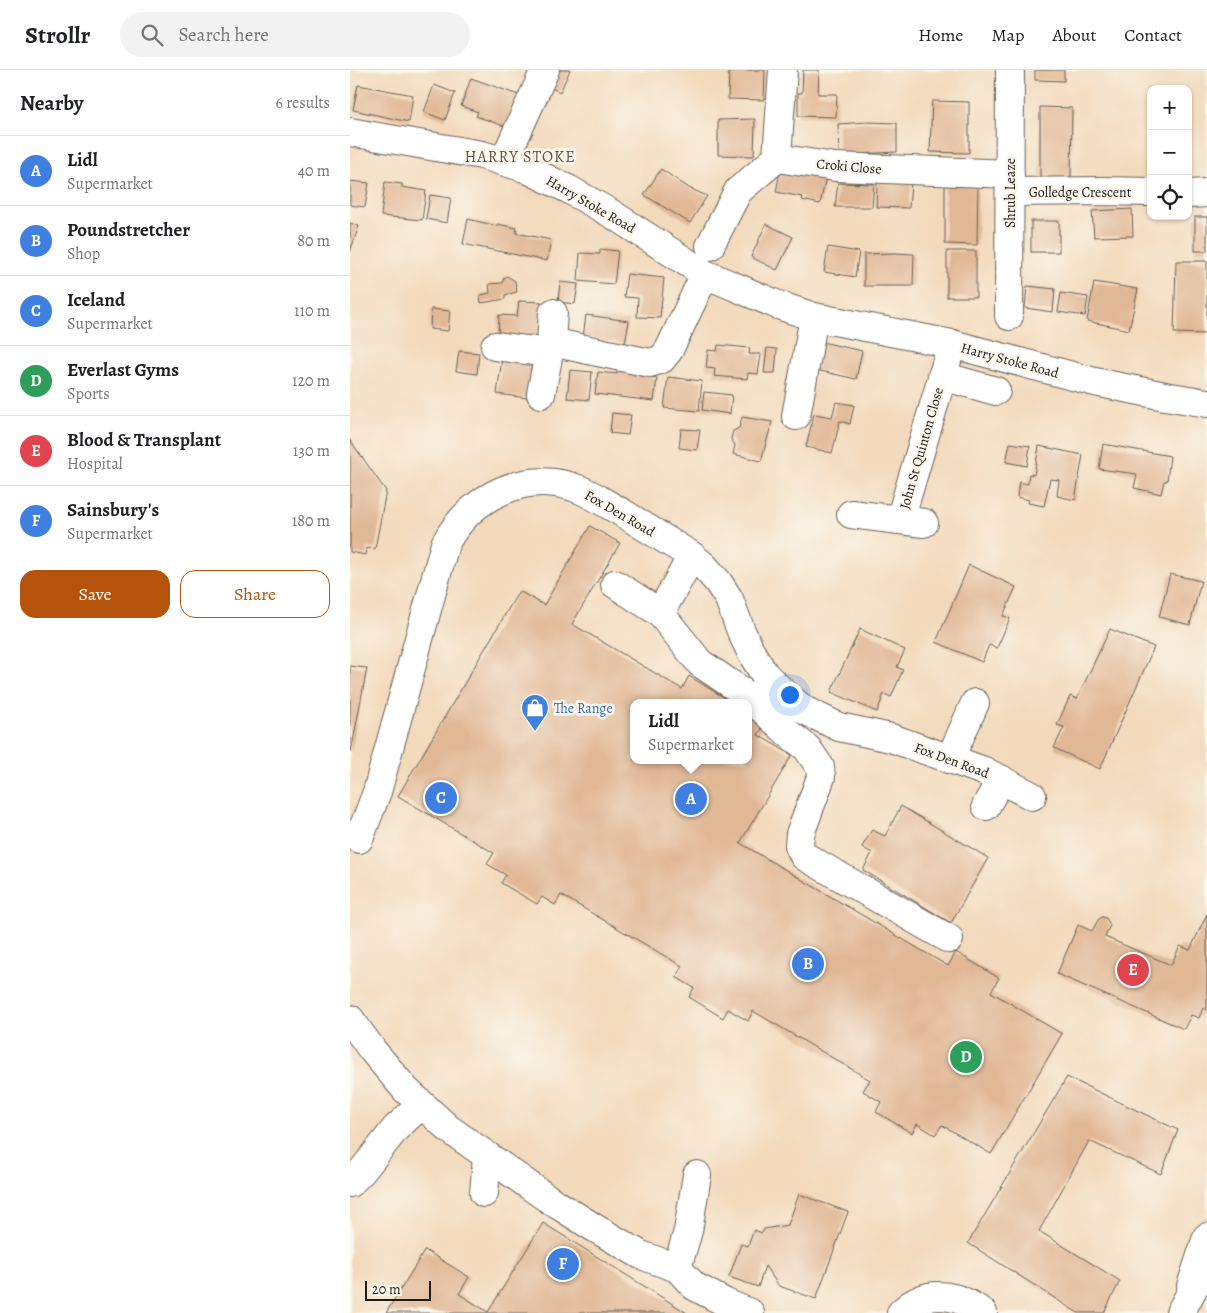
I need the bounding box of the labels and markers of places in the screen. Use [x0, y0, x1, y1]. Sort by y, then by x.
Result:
shop icon: The Range [520, 693, 550, 732]
place label: The Range [554, 699, 613, 718]
pin: C [425, 779, 457, 817]
pin: A [675, 780, 707, 818]
pin: B [792, 945, 824, 983]
pin: E [1117, 951, 1149, 989]
pin: D [950, 1038, 982, 1076]
pin: F [547, 1245, 579, 1283]

